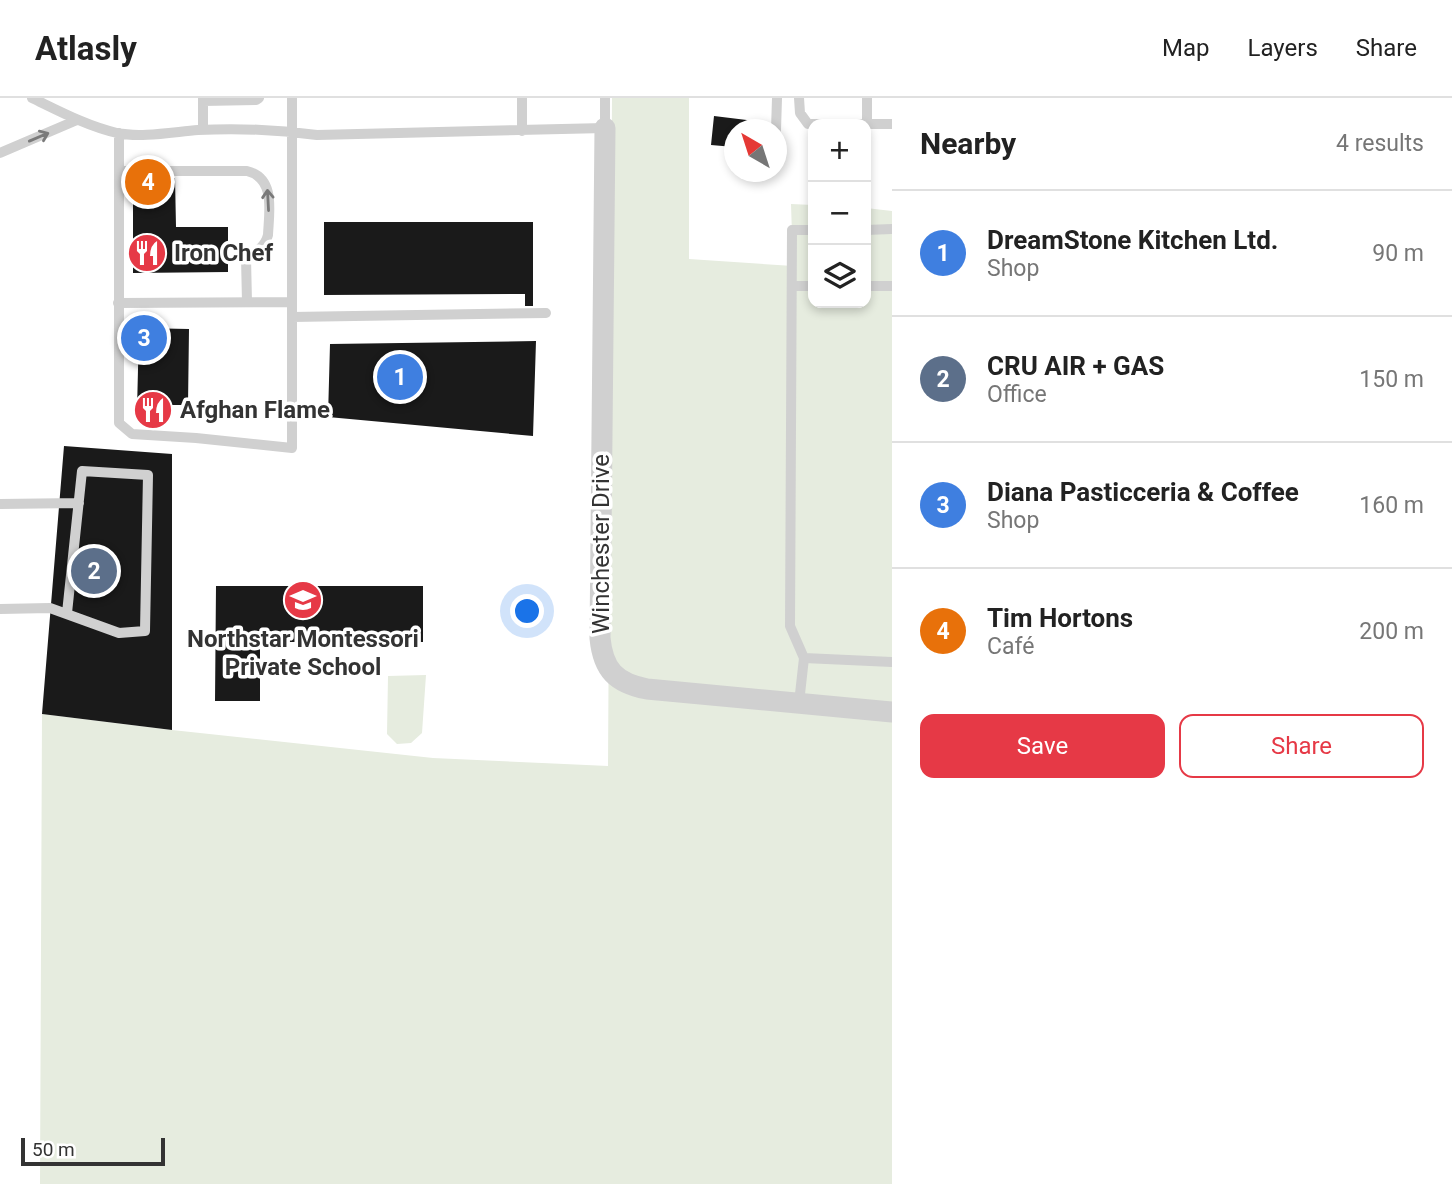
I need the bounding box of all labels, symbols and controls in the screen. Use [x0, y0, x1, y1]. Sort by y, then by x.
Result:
text: Atlasly [35, 29, 137, 68]
text: Map [1162, 34, 1210, 62]
text: Layers [1248, 34, 1318, 62]
text: Share [1356, 34, 1417, 62]
north arrow [724, 119, 787, 182]
map controls [808, 119, 871, 308]
button: + [808, 119, 871, 182]
text: Nearby [920, 126, 1016, 161]
one-way arrow [27, 129, 49, 142]
text: 4 results [1336, 130, 1424, 157]
pin: 4 [125, 156, 171, 208]
button: − [808, 182, 871, 245]
one-way arrow [261, 189, 274, 212]
text: DreamStone Kitchen Ltd. [987, 225, 1278, 255]
restaurant icon: Iron Chef [126, 232, 168, 274]
place label: Iron Chef [174, 239, 274, 267]
text: 1 [936, 240, 950, 267]
text: 90 m [1372, 240, 1424, 267]
button: layers [808, 245, 871, 308]
text: Shop [987, 255, 1039, 282]
pin: 3 [121, 312, 167, 364]
pin: 1 [377, 351, 423, 403]
text: CRU AIR + GAS [987, 351, 1164, 381]
text: 2 [936, 366, 950, 393]
text: 150 m [1359, 366, 1424, 393]
text: Office [987, 381, 1047, 408]
restaurant icon: Afghan Flame [132, 389, 174, 431]
place label: Afghan Flame [180, 396, 330, 424]
street label: Winchester Drive [587, 454, 615, 634]
text: Diana Pasticceria & Coffee [987, 477, 1299, 507]
text: 3 [936, 492, 950, 519]
text: 160 m [1359, 492, 1424, 519]
text: Shop [987, 507, 1039, 534]
pin: 2 [71, 545, 117, 597]
school or university icon: Northstar Montessori Private School [282, 579, 324, 621]
your location [510, 594, 544, 628]
text: Tim Hortons [987, 603, 1133, 633]
text: 4 [936, 618, 950, 645]
text: 200 m [1359, 618, 1424, 645]
place label: Northstar Montessori Private School [187, 625, 419, 681]
text: Café [987, 633, 1034, 660]
button: Save [920, 714, 1165, 778]
button: Share [1179, 714, 1424, 778]
scale bar [21, 1135, 164, 1167]
text: 50 m [32, 1138, 75, 1161]

